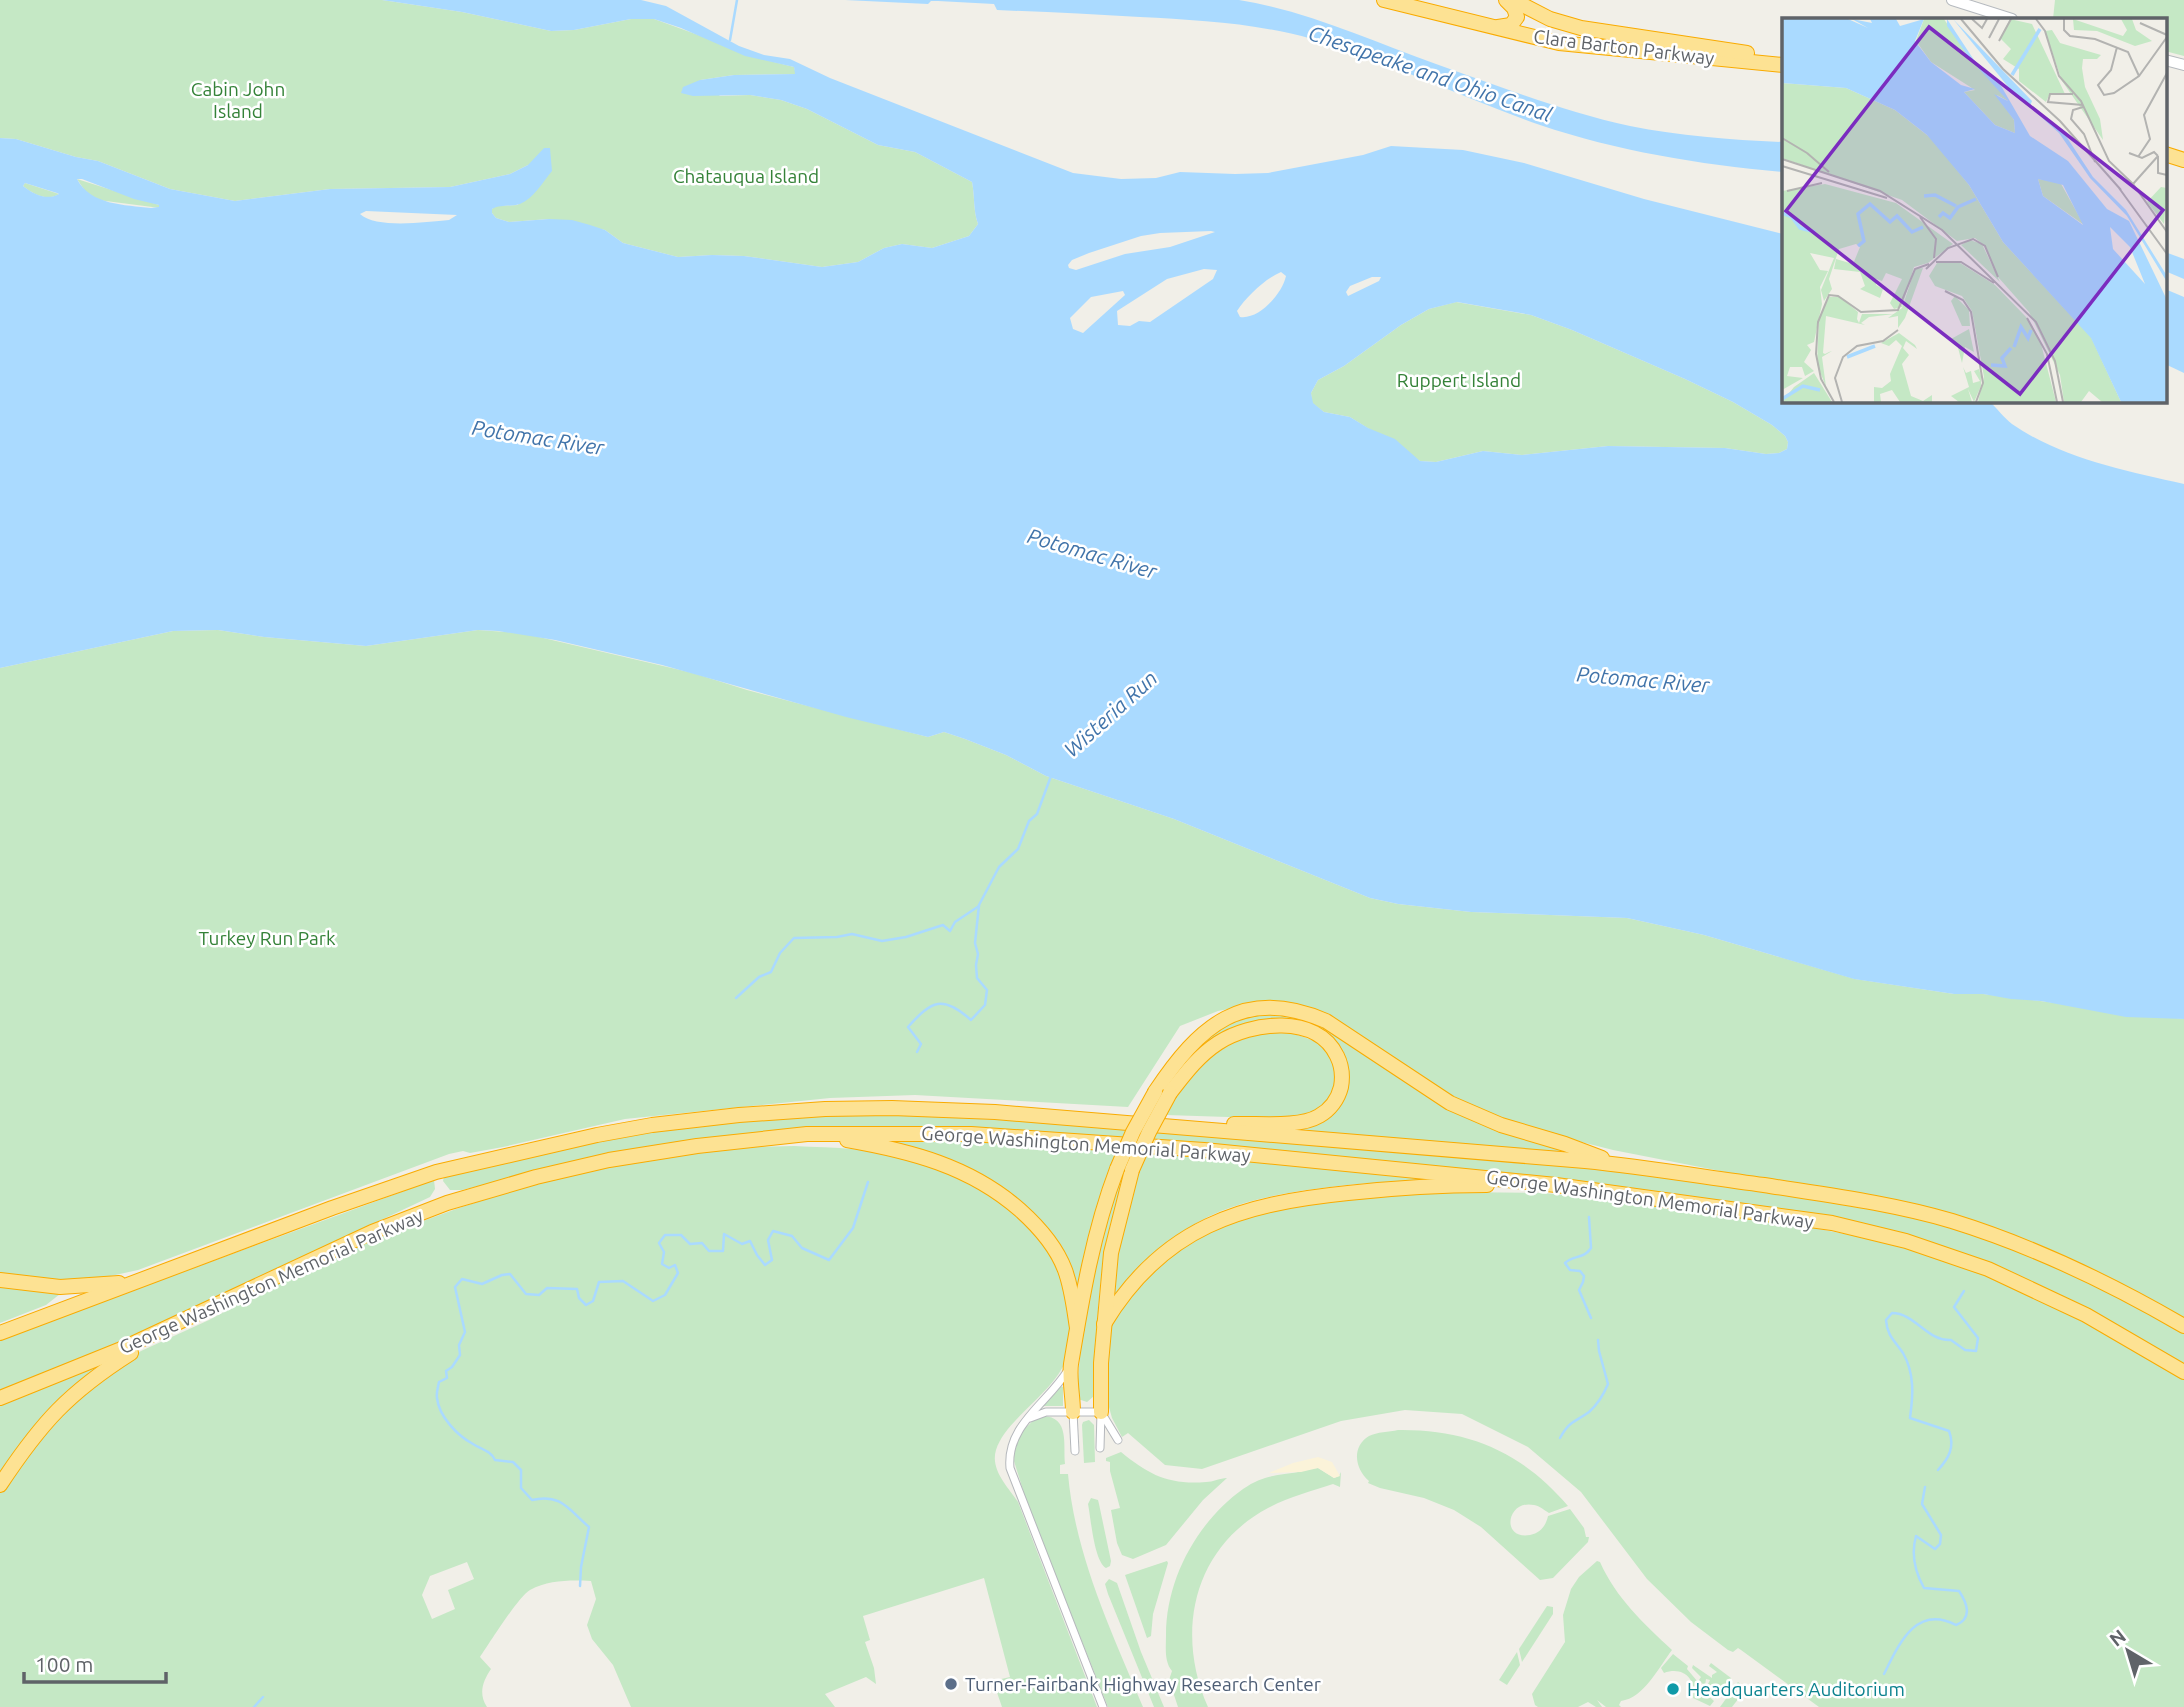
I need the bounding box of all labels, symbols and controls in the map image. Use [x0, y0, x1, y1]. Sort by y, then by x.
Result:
inset map [1782, 18, 2166, 402]
water label: Chesapeake and Ohio Canal [1305, 20, 1555, 126]
street label: Clara Barton Parkway [1532, 25, 1716, 69]
park label: Cabin John Island [191, 78, 285, 122]
park label: Chatauqua Island [673, 165, 819, 187]
park label: Ruppert Island [1397, 369, 1521, 391]
water label: Potomac River [470, 415, 607, 459]
water label: Potomac River [1025, 523, 1161, 583]
water label: Potomac River [1576, 661, 1712, 697]
water label: Wisteria Run [1059, 665, 1162, 761]
park label: Turkey Run Park [199, 927, 336, 949]
street label: George Washington Memorial Parkway [921, 1122, 1251, 1166]
street label: George Washington Memorial Parkway [1485, 1165, 1815, 1233]
street label: George Washington Memorial Parkway [116, 1204, 426, 1358]
north arrow [2093, 1616, 2163, 1686]
text: N [2105, 1625, 2130, 1651]
scale bar [24, 1640, 166, 1684]
text: 100 m [35, 1652, 93, 1676]
place label: Turner-Fairbank Highway Research Center [965, 1673, 1321, 1695]
marker: Turner-Fairbank Highway Research Center [943, 1676, 959, 1692]
place label: Headquarters Auditorium [1687, 1678, 1905, 1700]
marker: Headquarters Auditorium [1665, 1681, 1681, 1697]

